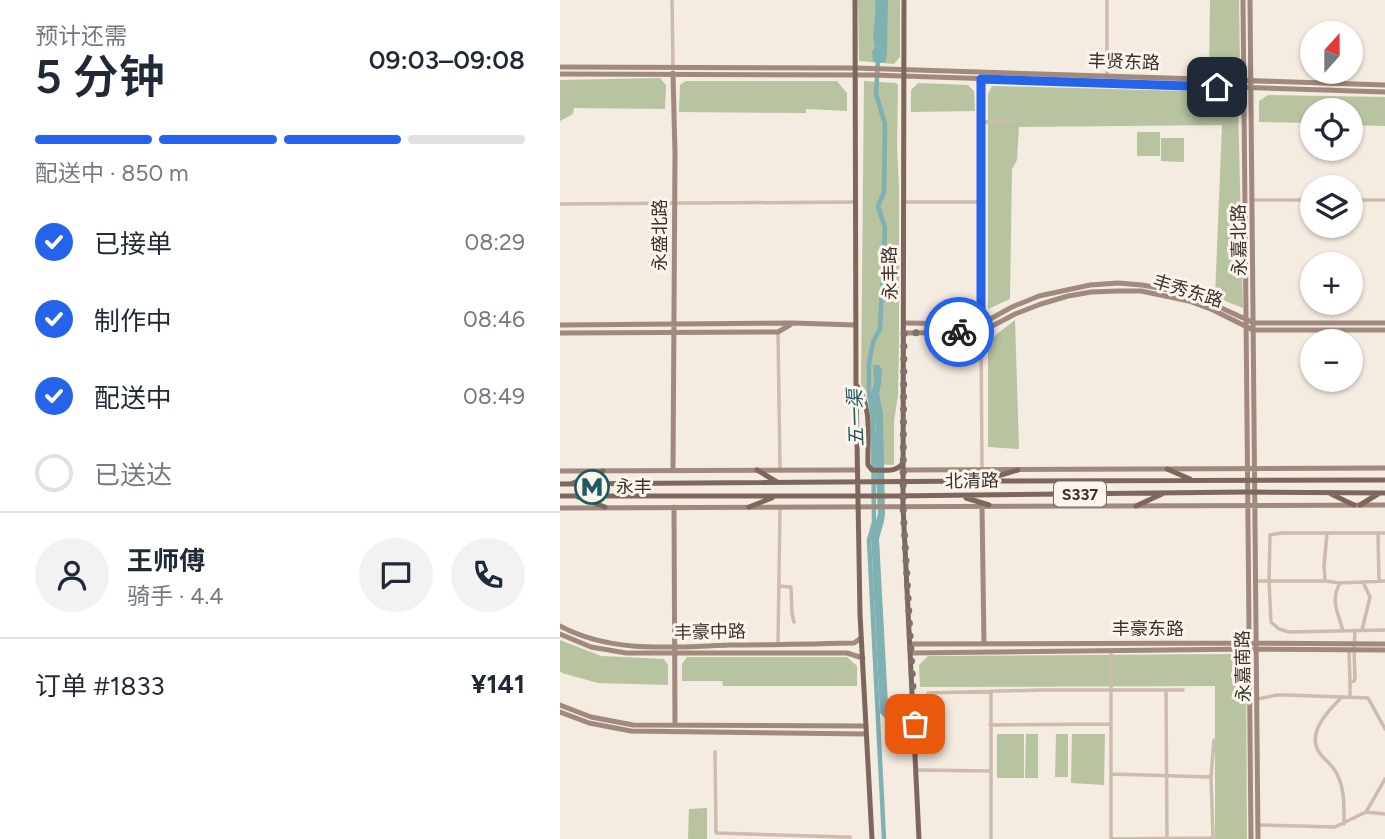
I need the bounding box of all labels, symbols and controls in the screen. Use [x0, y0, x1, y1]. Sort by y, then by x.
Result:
north arrow [1300, 21, 1363, 84]
map controls [1300, 21, 1363, 392]
text: 预计还需 [35, 22, 127, 50]
text: 09:03–09:08 [369, 44, 525, 76]
text: 5 分钟 [35, 49, 165, 105]
street label: 丰贤东路 [1088, 50, 1160, 74]
pin [1187, 57, 1247, 117]
icon: home [1198, 68, 1236, 106]
button: locate [1300, 98, 1363, 161]
text: 配送中 · 850 m [35, 159, 189, 187]
button: layers [1300, 175, 1363, 238]
street label: 永盛北路 [649, 199, 671, 271]
street label: 永嘉北路 [1227, 204, 1251, 276]
icon: check [35, 223, 73, 261]
text: 已接单 [94, 228, 172, 260]
text: 08:29 [464, 228, 525, 256]
street label: 永丰路 [879, 246, 901, 300]
button: + [1300, 252, 1363, 315]
street label: 丰秀东路 [1150, 270, 1226, 312]
courier [924, 297, 994, 367]
icon: check [35, 300, 73, 338]
text: 制作中 [94, 305, 172, 337]
text: 08:46 [463, 305, 525, 333]
icon: bike [940, 313, 978, 351]
button: − [1300, 329, 1363, 392]
icon: check [35, 377, 73, 415]
text: 配送中 [94, 382, 172, 414]
text: 08:49 [463, 382, 525, 410]
water label: 五一渠 [843, 386, 868, 447]
text: 已送达 [94, 459, 172, 491]
metro station icon: 永丰 [573, 468, 611, 506]
street label: 北清路 [945, 470, 999, 492]
place label: 永丰 [616, 476, 652, 498]
road number: S337 [1054, 481, 1106, 506]
button: person [35, 538, 109, 612]
button: chat [359, 538, 433, 612]
button: phone [451, 538, 525, 612]
text: 王师傅 [127, 545, 205, 577]
text: 骑手 · 4.4 [127, 582, 224, 610]
street label: 丰豪东路 [1112, 618, 1184, 640]
street label: 丰豪中路 [674, 620, 746, 644]
street label: 永嘉南路 [1231, 630, 1255, 702]
text: ¥141 [471, 668, 525, 700]
text: 订单 #1833 [35, 670, 165, 702]
pin [885, 694, 945, 754]
icon: bag [896, 705, 934, 743]

